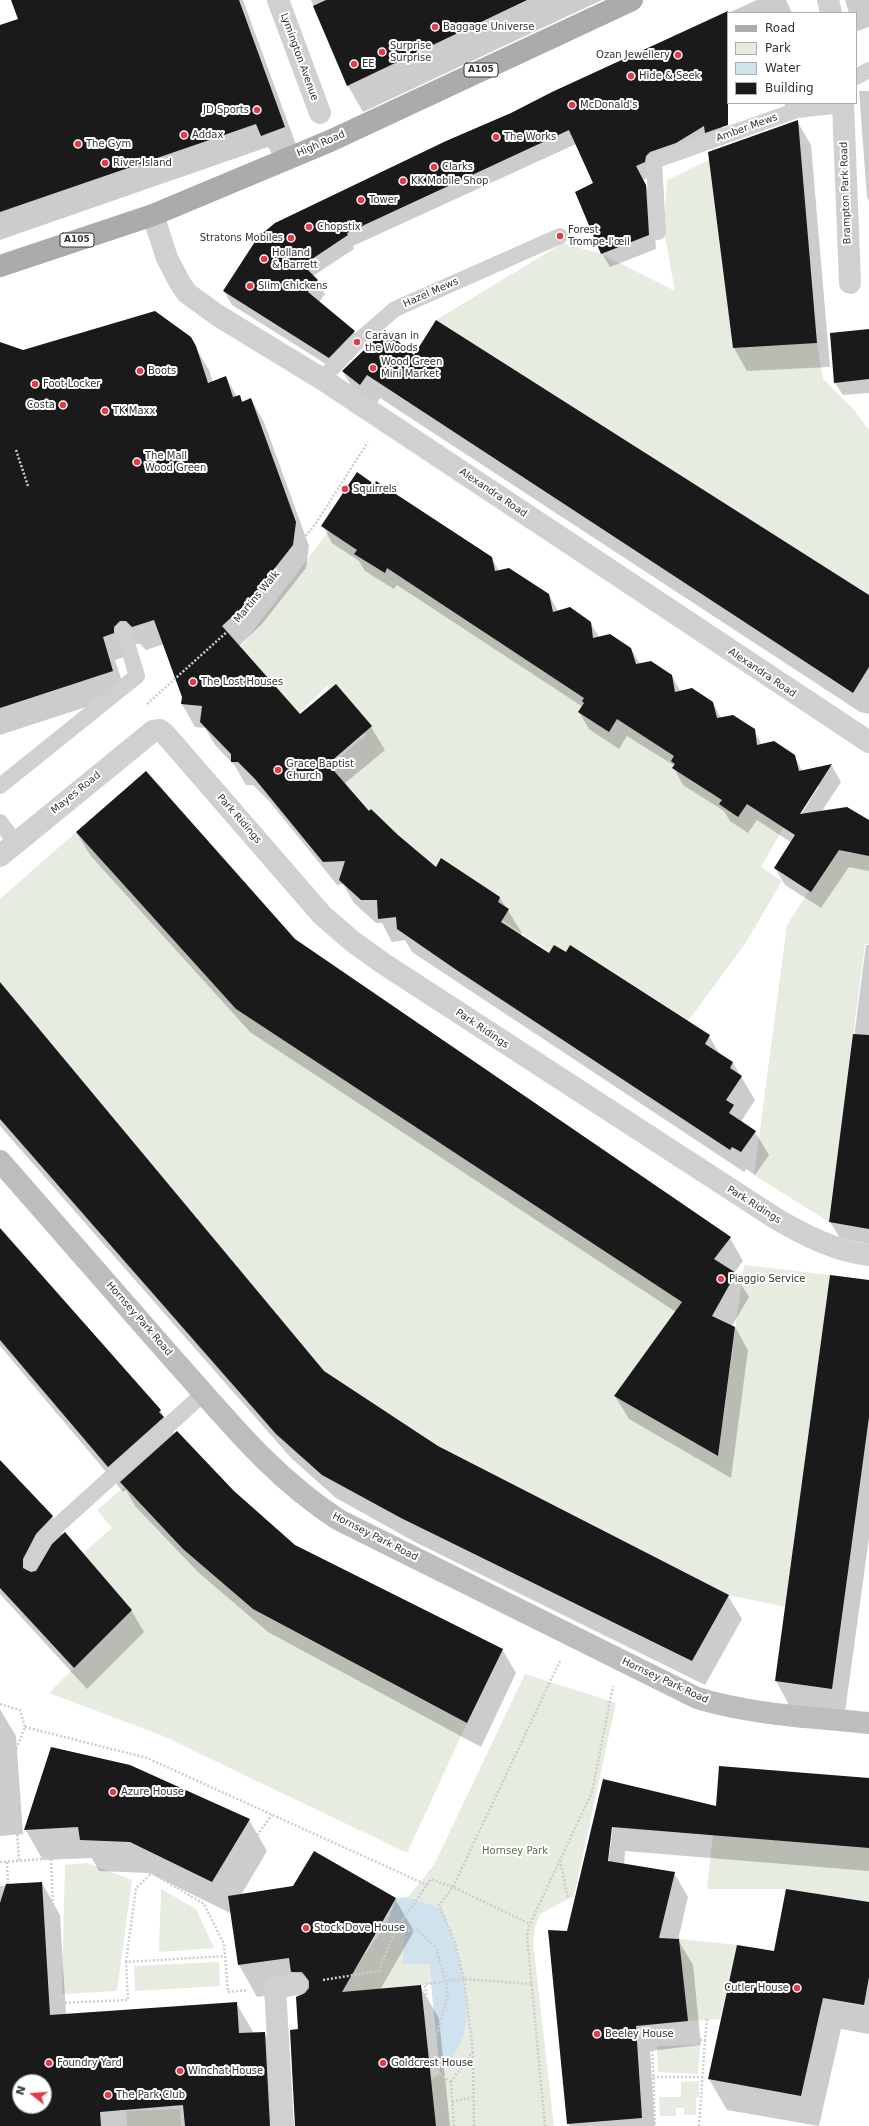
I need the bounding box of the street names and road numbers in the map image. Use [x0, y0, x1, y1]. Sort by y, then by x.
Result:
street label: Lymington Avenue [278, 11, 320, 103]
road number: A105 [464, 63, 498, 77]
street label: Amber Mews [715, 111, 779, 145]
street label: High Road [295, 128, 347, 160]
street label: Brampton Park Road [838, 142, 854, 244]
road number: A105 [60, 233, 94, 247]
street label: Hazel Mews [402, 275, 460, 311]
street label: Alexandra Road [457, 466, 529, 520]
street label: Martins Walk [232, 569, 282, 625]
street label: Alexandra Road [726, 646, 798, 700]
street label: Mayes Road [49, 769, 103, 817]
street label: Park Ridings [214, 792, 264, 846]
street label: Park Ridings [453, 1007, 511, 1051]
street label: Park Ridings [725, 1184, 783, 1226]
street label: Hornsey Park Road [104, 1279, 174, 1359]
street label: Hornsey Park Road [330, 1510, 420, 1564]
street label: Hornsey Park Road [620, 1656, 710, 1706]

